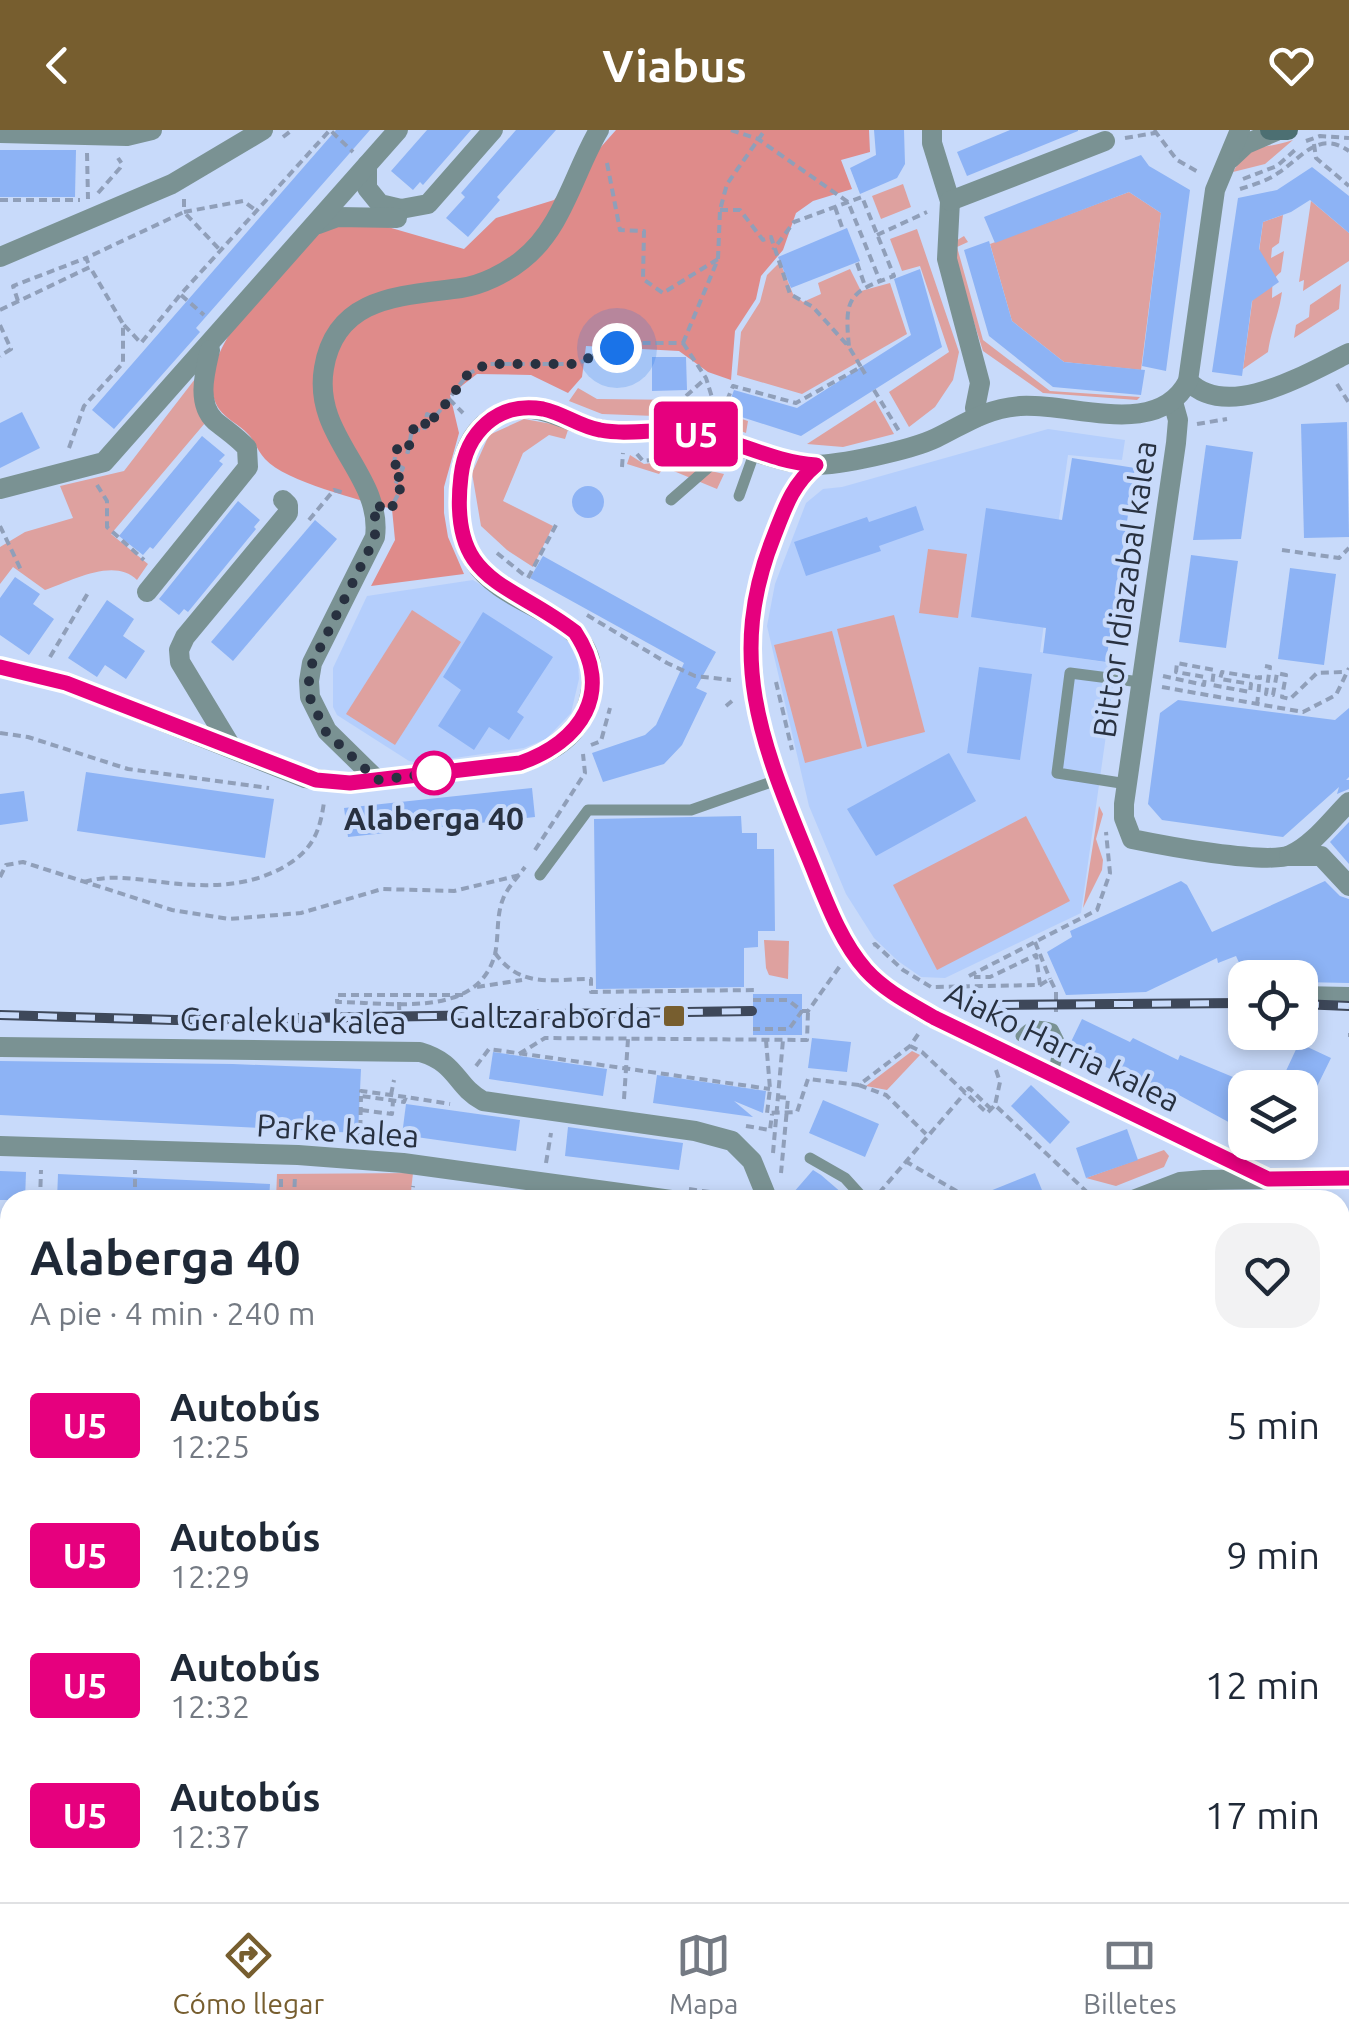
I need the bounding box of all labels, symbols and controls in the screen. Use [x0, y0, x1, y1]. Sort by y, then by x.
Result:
icon: back [30, 38, 85, 93]
icon: heart [1264, 38, 1319, 93]
text: Viabus [602, 40, 747, 91]
your location [592, 323, 642, 373]
line badge: U5 [651, 402, 741, 466]
text: U5 [674, 414, 718, 454]
street label: Bittor Idiazabal kalea [1085, 438, 1163, 740]
marker: Alaberga 40 [413, 752, 455, 794]
place label: Alaberga 40 [344, 800, 524, 836]
map controls [1228, 960, 1318, 1160]
button: locate [1228, 960, 1318, 1050]
street label: Aiako Harria kalea [940, 974, 1186, 1118]
place label: Galtzaraborda [449, 998, 652, 1034]
street label: Geralekua kalea [179, 1000, 407, 1040]
marker: Galtzaraborda [661, 1003, 687, 1029]
button: layers [1228, 1070, 1318, 1160]
street label: Parke kalea [255, 1106, 421, 1154]
button: heart [1215, 1223, 1320, 1328]
text: Alaberga 40 [30, 1230, 301, 1284]
text: A pie · 4 min · 240 m [30, 1295, 315, 1331]
text: Autobús [170, 1386, 321, 1428]
text: 5 min [1226, 1404, 1320, 1446]
text: U5 [63, 1405, 107, 1445]
text: 12:25 [170, 1428, 250, 1464]
text: Autobús [170, 1516, 321, 1558]
text: 9 min [1226, 1534, 1320, 1576]
text: U5 [63, 1535, 107, 1575]
text: 12:29 [170, 1558, 250, 1594]
text: Autobús [170, 1646, 321, 1688]
text: 12 min [1205, 1664, 1320, 1706]
text: U5 [63, 1665, 107, 1705]
text: 12:32 [170, 1688, 250, 1724]
text: Autobús [170, 1776, 321, 1818]
text: 17 min [1205, 1794, 1320, 1836]
text: U5 [63, 1795, 107, 1835]
text: 12:37 [170, 1818, 250, 1854]
tab: Cómo llegar [172, 1928, 324, 2019]
tab: Mapa [669, 1928, 738, 2019]
tab: Billetes [1083, 1928, 1177, 2019]

